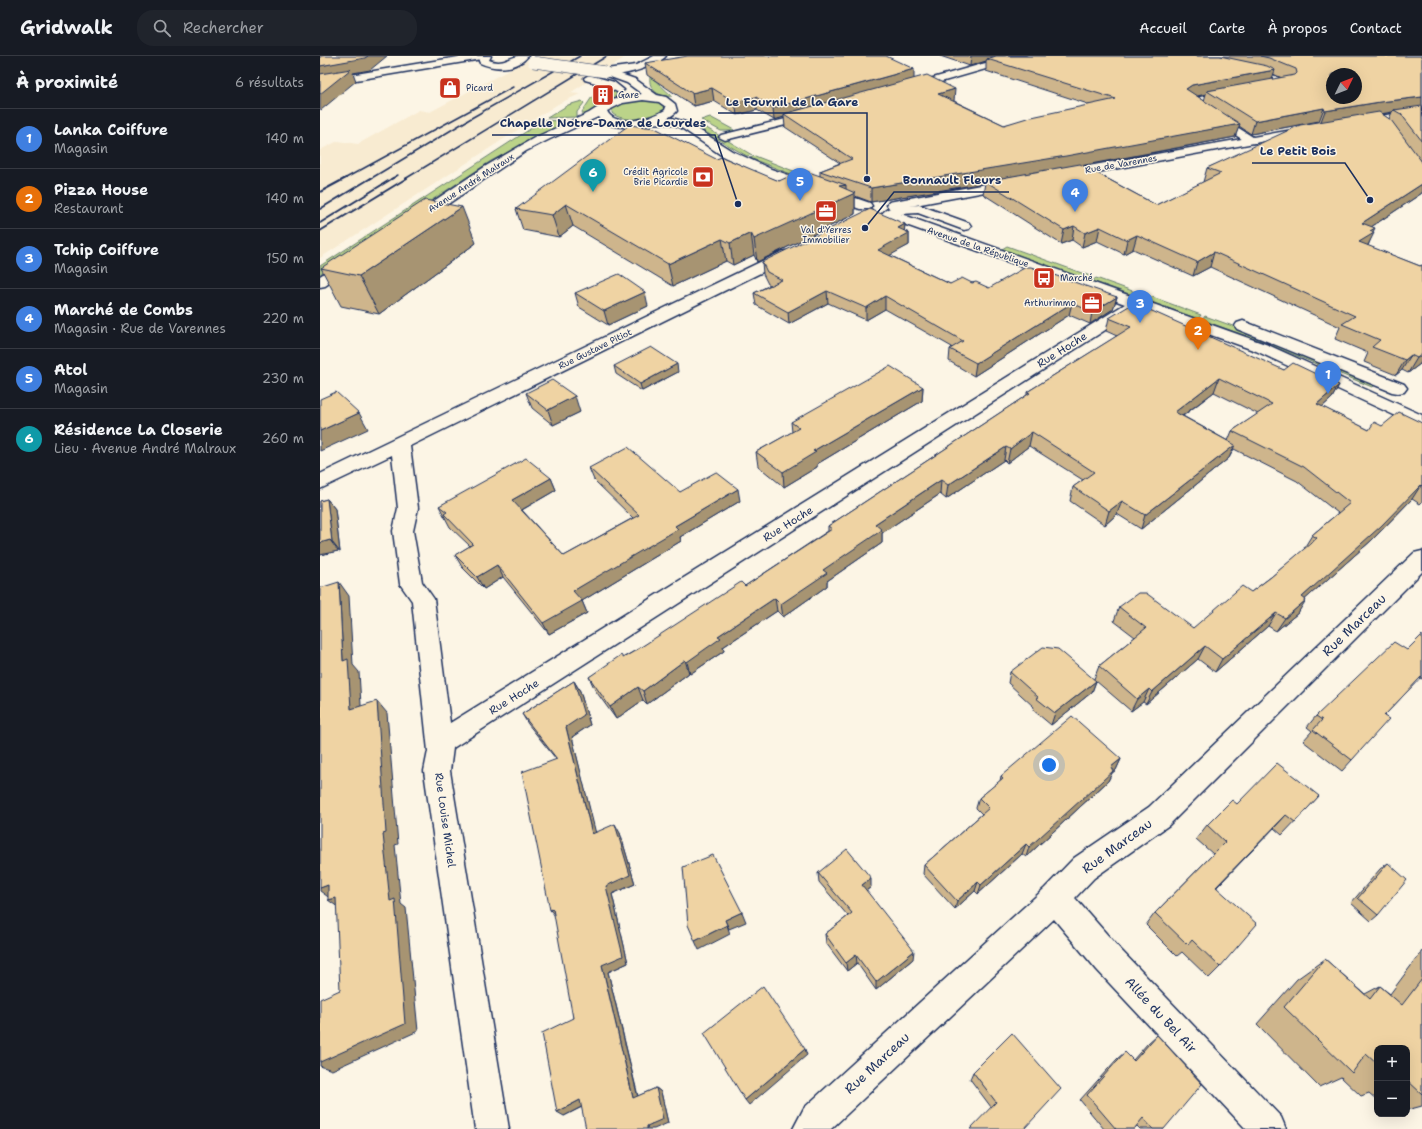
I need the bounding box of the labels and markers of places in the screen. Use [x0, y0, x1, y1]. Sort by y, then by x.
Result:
shop icon: Picard [437, 75, 463, 101]
place label: Picard [466, 82, 493, 94]
building icon: Gare [590, 82, 616, 108]
place label: Gare [618, 89, 639, 101]
callout: Le Fournil de la Gare [718, 89, 867, 113]
callout: Chapelle Notre-Dame de Lourdes [492, 111, 715, 135]
callout: Le Petit Bois [1252, 139, 1345, 163]
pin: 6 [580, 159, 606, 192]
bank icon: Crédit Agricole Brie Picardie [690, 164, 716, 190]
place label: Crédit Agricole Brie Picardie [623, 166, 688, 188]
pin: 5 [787, 168, 813, 201]
callout: Bonnault Fleurs [894, 168, 1009, 192]
pin: 4 [1062, 179, 1088, 212]
office icon: Val d'Yerres Immobilier [813, 198, 839, 224]
place label: Val d'Yerres Immobilier [801, 224, 851, 246]
bus stop icon: Marché [1031, 265, 1057, 291]
place label: Marché [1060, 272, 1093, 284]
office icon: Arthurimmo [1079, 290, 1105, 316]
pin: 3 [1127, 290, 1153, 323]
place label: Arthurimmo [1024, 297, 1076, 309]
pin: 2 [1185, 317, 1211, 350]
pin: 1 [1315, 361, 1341, 394]

